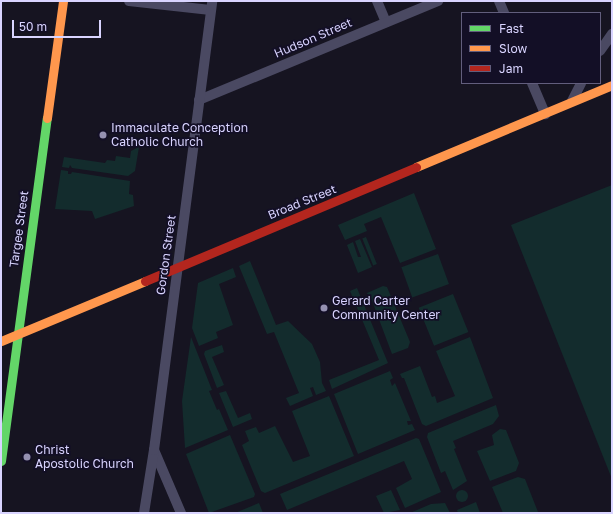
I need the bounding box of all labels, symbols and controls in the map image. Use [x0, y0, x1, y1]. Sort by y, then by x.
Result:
scale bar [14, 12, 103, 38]
legend [461, 12, 601, 84]
street label: Hudson Street [272, 15, 354, 61]
text: 50 m [19, 19, 47, 34]
text: Fast [499, 21, 524, 36]
text: Slow [499, 41, 527, 56]
text: Jam [499, 61, 523, 76]
place label: Immaculate Conception Catholic Church [111, 121, 248, 149]
marker: Immaculate Conception Catholic Church [98, 130, 108, 140]
street label: Broad Street [266, 182, 338, 222]
street label: Targee Street [6, 190, 32, 268]
street label: Gordon Street [153, 214, 179, 296]
place label: Gerard Carter Community Center [332, 294, 440, 322]
marker: Gerard Carter Community Center [319, 303, 329, 313]
place label: Christ Apostolic Church [35, 443, 134, 471]
marker: Christ Apostolic Church [22, 452, 32, 462]

